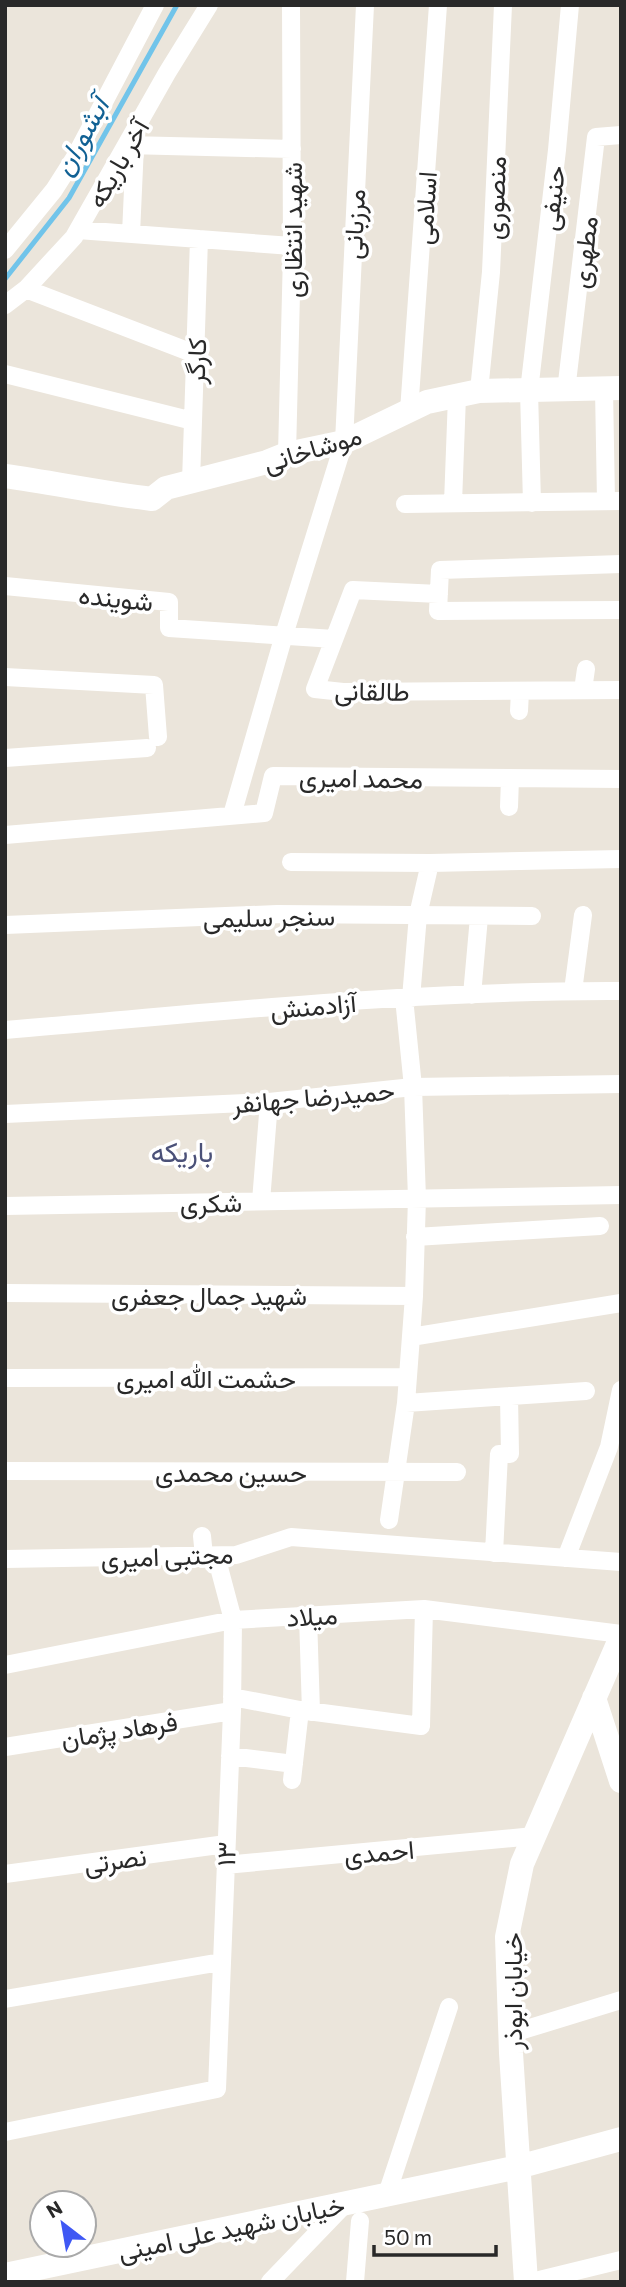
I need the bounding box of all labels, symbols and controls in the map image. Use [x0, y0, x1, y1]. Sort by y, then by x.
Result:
water label: آبشوران [45, 84, 121, 182]
street label: آخر باریکه [79, 112, 157, 214]
street label: منصوری [477, 156, 513, 240]
street label: شهید انتظاری [276, 162, 309, 298]
street label: حنیفی [532, 164, 572, 233]
street label: اسلامی [406, 170, 444, 246]
street label: مرزبانی [336, 188, 372, 260]
street label: مطهری [563, 214, 605, 290]
street label: کارگر [179, 337, 213, 386]
street label: موشاخانی [259, 418, 366, 480]
street label: شوینده [77, 578, 155, 618]
street label: طالقانی [334, 674, 410, 708]
street label: محمد امیری [299, 760, 423, 796]
street label: سنجر سلیمی [203, 899, 335, 935]
street label: آزادمنش [269, 986, 360, 1026]
street label: حمیدرضا جهانفر [229, 1073, 396, 1121]
district label: باریکه [151, 1134, 213, 1170]
street label: شکری [180, 1186, 242, 1220]
street label: شهید جمال جعفری [111, 1279, 307, 1312]
street label: حشمت الله امیری [116, 1362, 296, 1395]
street label: حسین محمدی [155, 1456, 307, 1489]
street label: مجتبی امیری [100, 1537, 234, 1575]
street label: میلاد [286, 1598, 339, 1633]
street label: فرهاد پژمان [59, 1704, 180, 1757]
street label: احمدی [343, 1832, 416, 1872]
street label: نصرتی [82, 1839, 149, 1881]
street label: ۱۳ [209, 1841, 241, 1867]
street label: خیابان ابوذر [496, 1932, 529, 2051]
street label: خیابان شهید علی امینی [115, 2188, 348, 2268]
north arrow [28, 2189, 98, 2259]
text: N [42, 2195, 66, 2223]
scale bar [374, 2214, 496, 2258]
text: 50 m [384, 2224, 432, 2249]

